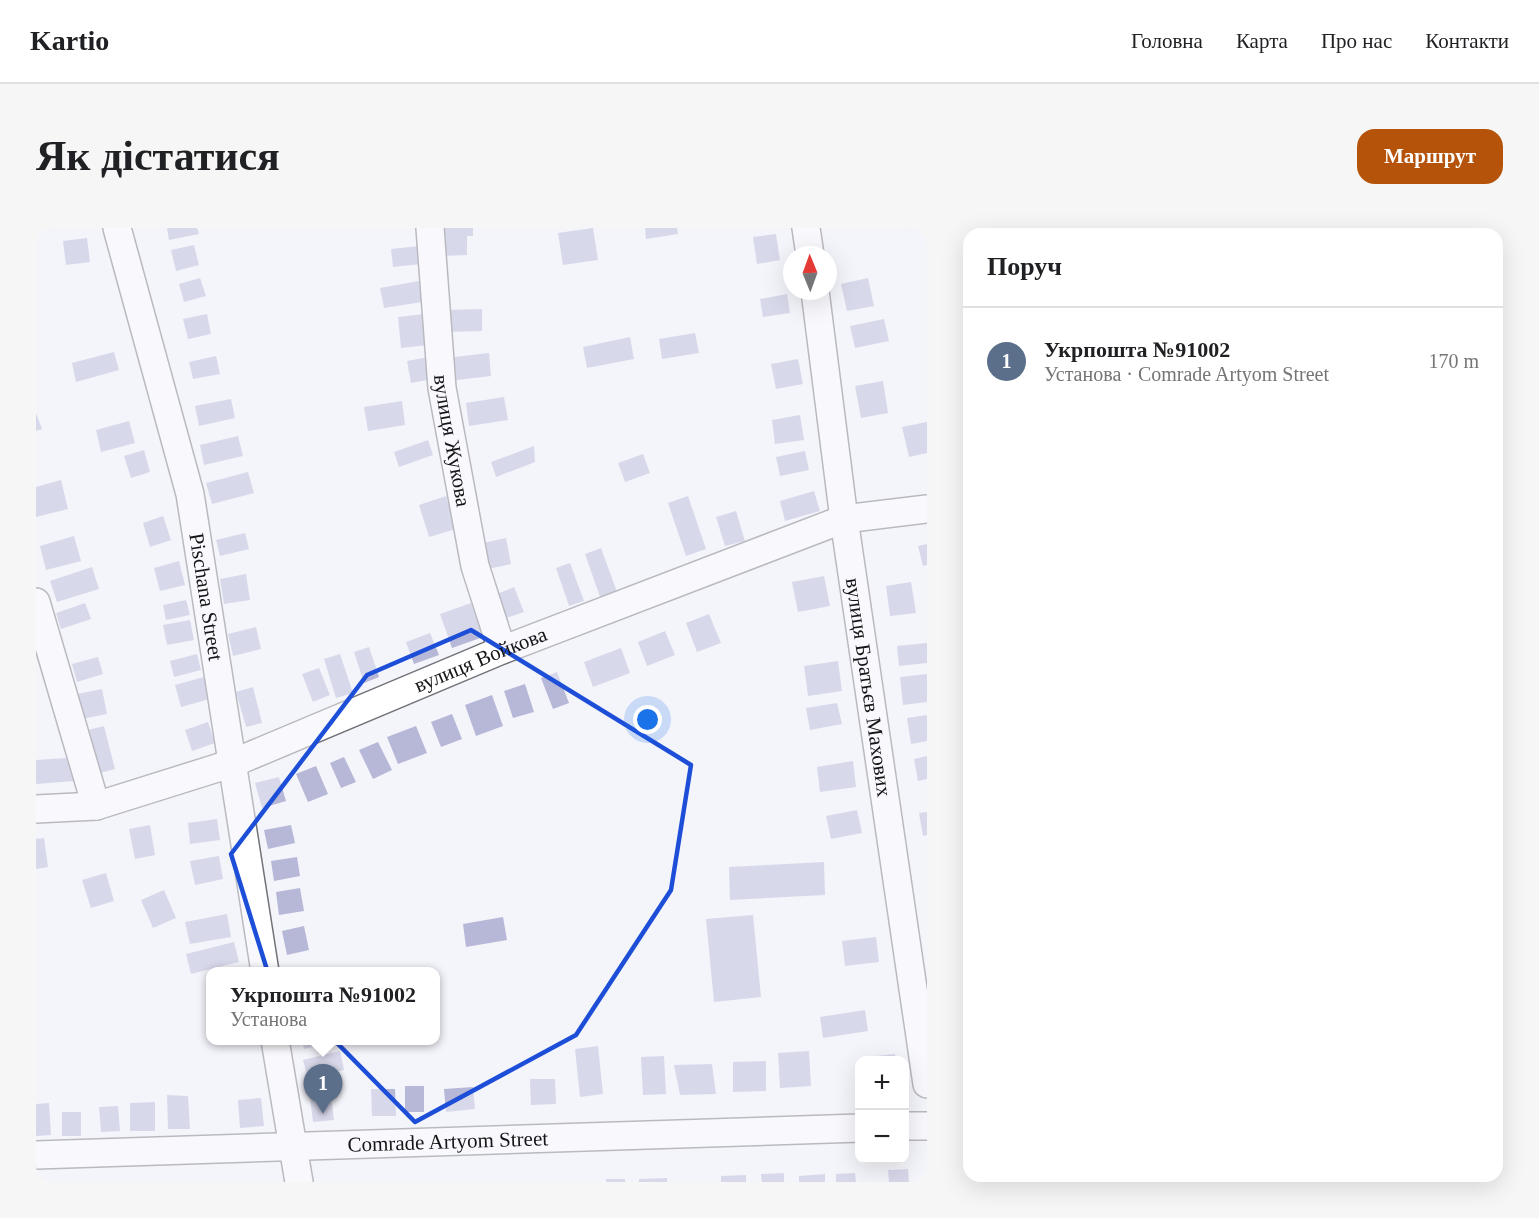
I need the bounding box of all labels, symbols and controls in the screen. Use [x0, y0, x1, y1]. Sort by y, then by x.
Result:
text: Kartio [30, 25, 109, 56]
text: Головна [1131, 29, 1203, 53]
text: Карта [1236, 29, 1288, 53]
text: Про нас [1321, 29, 1392, 53]
text: Контакти [1425, 29, 1509, 53]
button: Маршрут [1357, 129, 1503, 184]
text: Як дістатися [36, 133, 280, 179]
north arrow [783, 246, 837, 300]
text: Поруч [987, 252, 1062, 281]
text: Укрпошта №91002 [1044, 337, 1230, 362]
text: 1 [1002, 350, 1012, 372]
text: 170 m [1428, 350, 1479, 372]
text: Установа · Comrade Artyom Street [1044, 363, 1329, 385]
street label: вулиця Жукова [429, 374, 476, 509]
street label: Pischana Street [184, 531, 228, 663]
street label: вулиця Братьєв Махових [841, 576, 897, 799]
street label: вулиця Войкова [411, 622, 551, 697]
your location [633, 705, 662, 734]
popup [206, 967, 440, 1045]
text: Укрпошта №91002 [230, 982, 416, 1007]
text: Установа [230, 1008, 307, 1030]
map controls [855, 1056, 909, 1164]
button: + [855, 1056, 909, 1110]
pin: 1 [304, 1064, 342, 1114]
button: − [855, 1110, 909, 1164]
street label: Comrade Artyom Street [347, 1126, 549, 1157]

